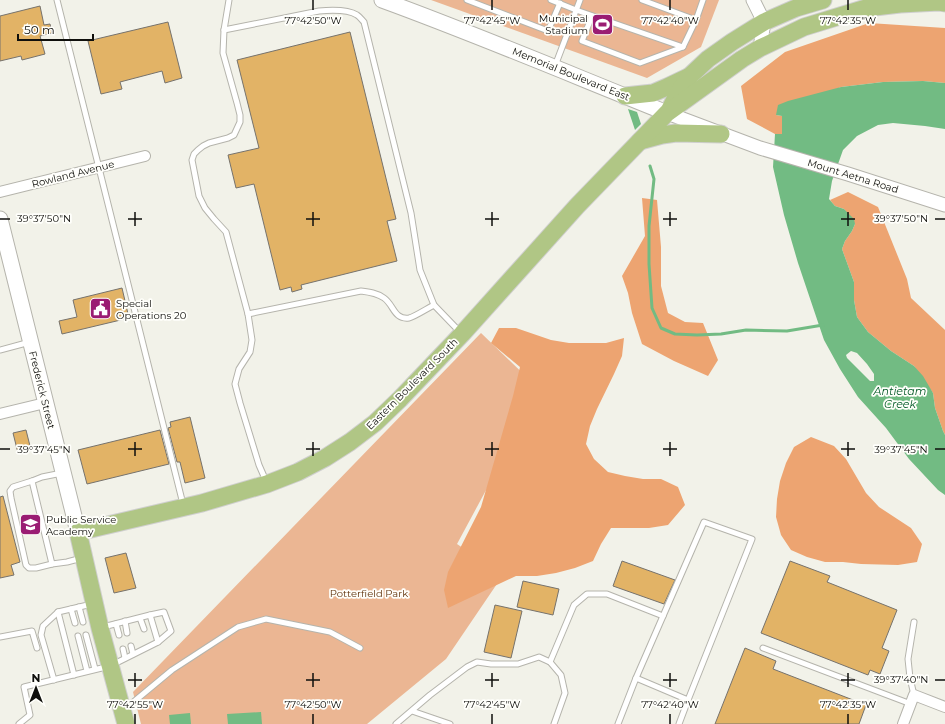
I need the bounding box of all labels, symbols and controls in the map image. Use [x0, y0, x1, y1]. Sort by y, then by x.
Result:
sports icon: Municipal Stadium [590, 11, 616, 37]
place label: Municipal Stadium [539, 12, 588, 37]
text: 77°42'50"W [284, 14, 342, 27]
text: 77°42'45"W [464, 14, 520, 27]
text: 77°42'40"W [641, 14, 699, 27]
text: 77°42'35"W [820, 14, 876, 27]
scale bar [18, 16, 93, 42]
text: 50 m [24, 22, 55, 37]
street label: Memorial Boulevard East [510, 44, 632, 104]
street label: Mount Aetna Road [806, 156, 900, 196]
street label: Rowland Avenue [30, 157, 116, 191]
text: 39°37'50"N [17, 212, 71, 225]
text: 39°37'50"N [874, 212, 928, 225]
public building icon: Special Operations 20 [88, 296, 114, 322]
place label: Special Operations 20 [116, 297, 187, 322]
street label: Eastern Boulevard South [364, 336, 460, 432]
street label: Frederick Street [26, 350, 58, 430]
water label: Antietam Creek [873, 384, 926, 411]
text: 39°37'45"N [17, 443, 71, 456]
text: 39°37'45"N [874, 443, 928, 456]
school or university icon: Public Service Academy [17, 512, 43, 538]
place label: Public Service Academy [46, 513, 116, 538]
park label: Potterfield Park [330, 587, 408, 600]
north arrow [16, 668, 56, 708]
text: N [32, 671, 40, 685]
text: 39°37'40"N [874, 673, 928, 686]
text: 77°42'55"W [107, 698, 163, 711]
text: 77°42'50"W [284, 698, 342, 711]
text: 77°42'45"W [464, 698, 520, 711]
text: 77°42'40"W [641, 698, 699, 711]
text: 77°42'35"W [820, 698, 876, 711]

